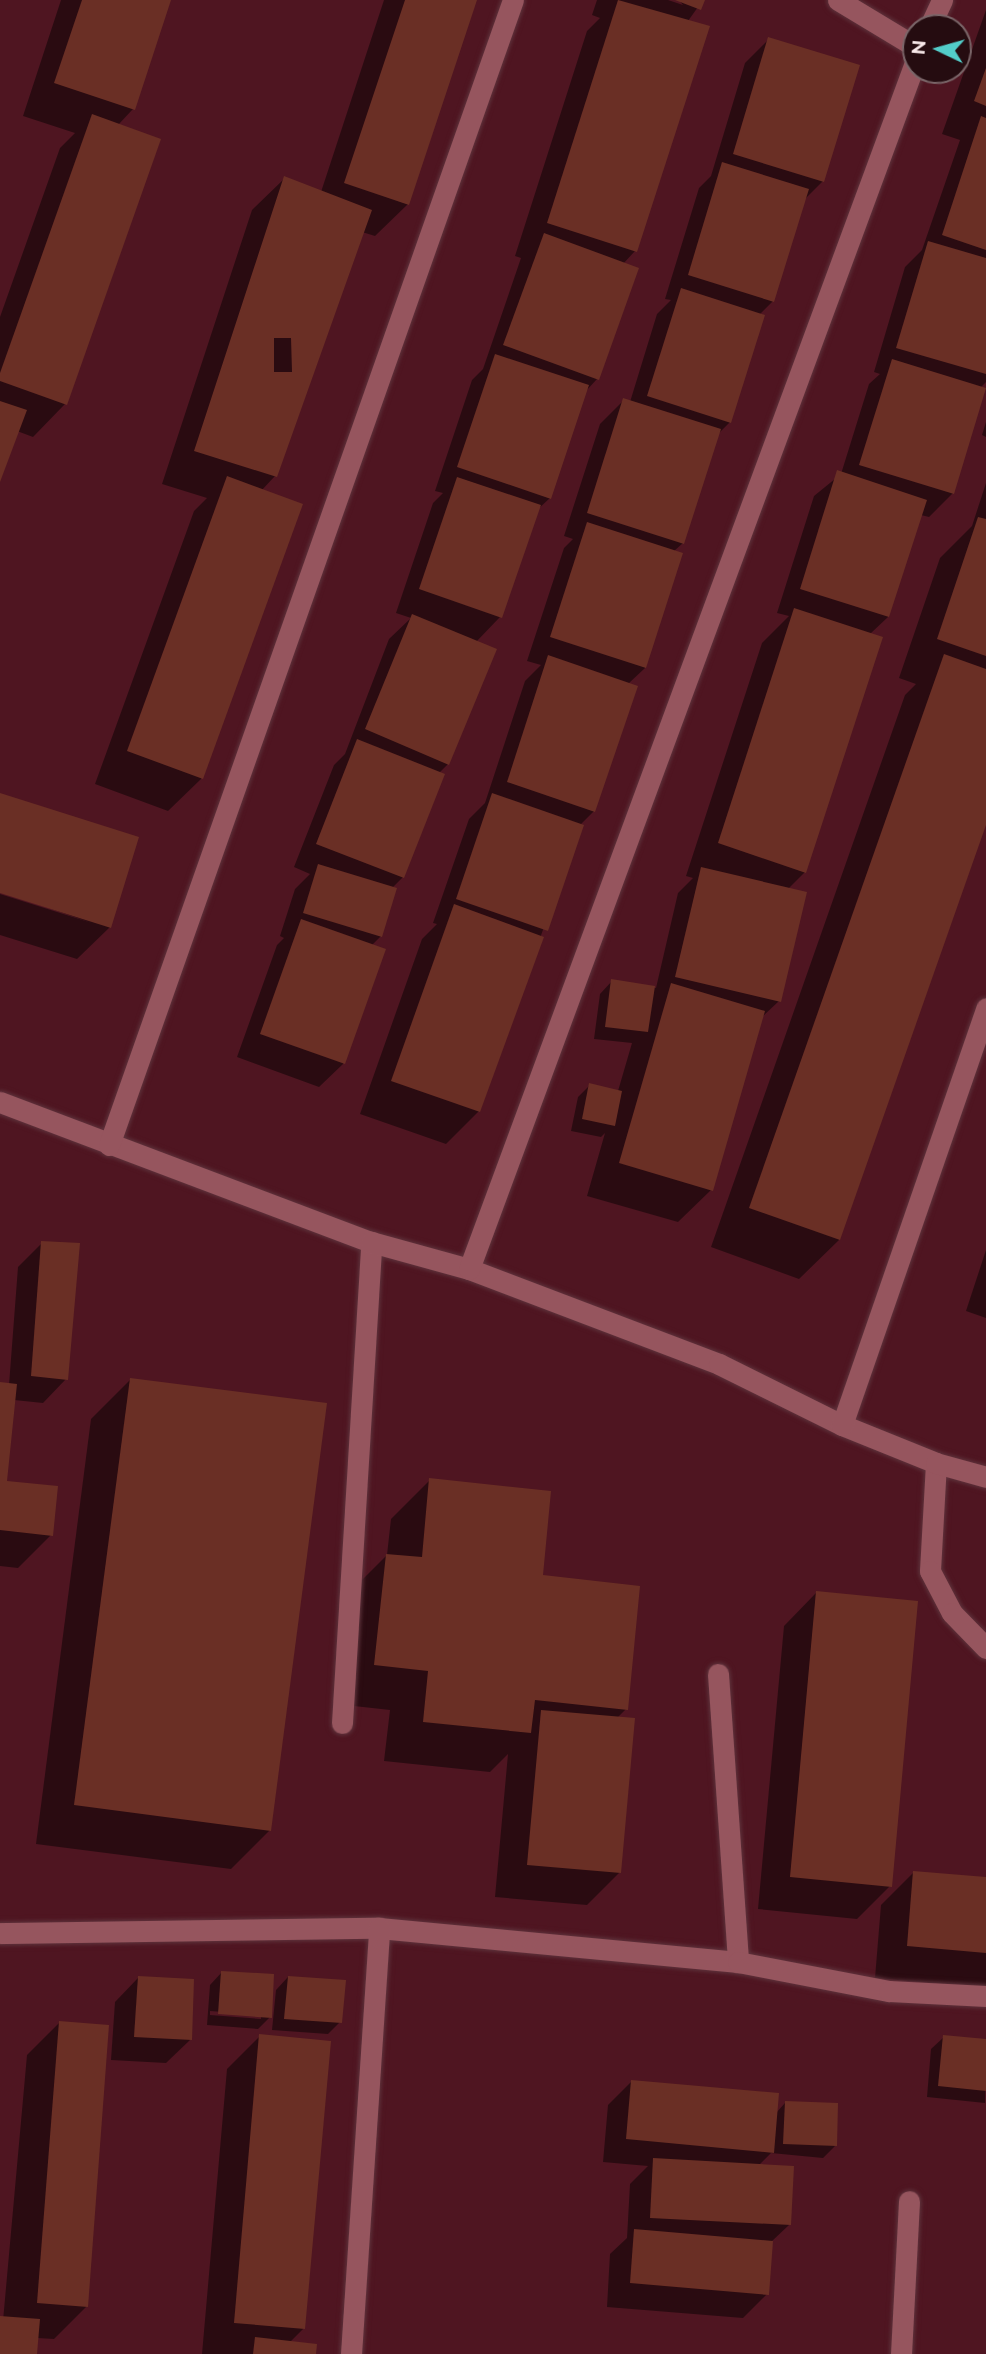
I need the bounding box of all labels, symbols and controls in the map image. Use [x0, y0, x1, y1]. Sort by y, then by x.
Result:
north arrow [902, 14, 972, 84]
text: N [906, 39, 930, 56]

